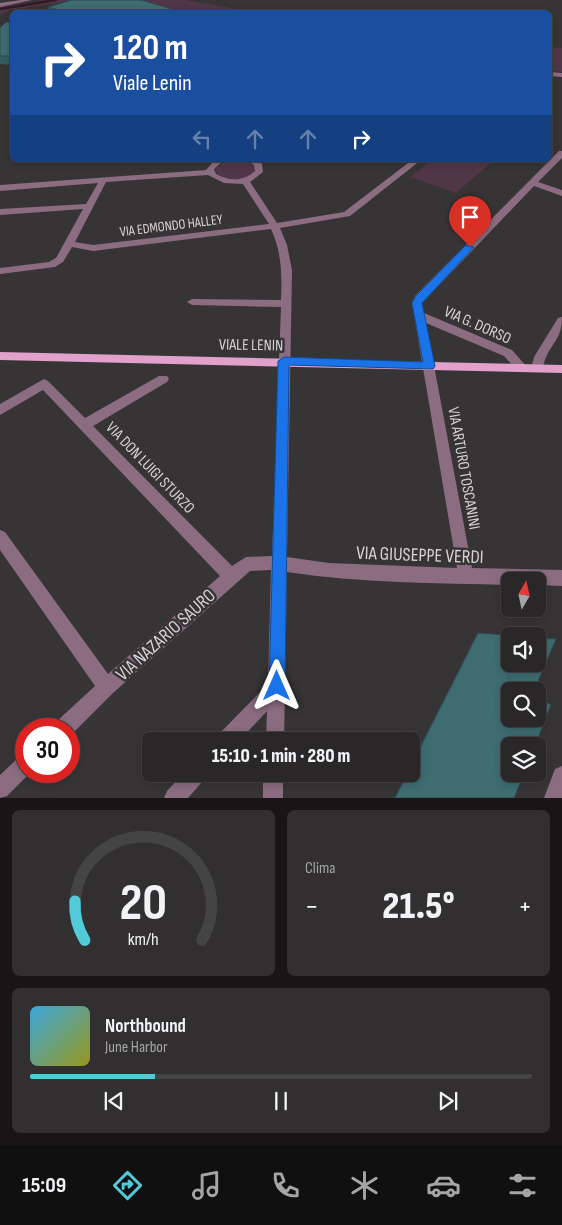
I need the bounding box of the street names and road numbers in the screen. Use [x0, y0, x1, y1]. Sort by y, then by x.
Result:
street label: VIA EDMONDO HALLEY [119, 211, 224, 240]
street label: VIA G. DORSO [441, 302, 514, 349]
street label: VIALE LENIN [219, 335, 283, 356]
street label: VIA ARTURO TOSCANINI [443, 405, 484, 531]
street label: VIA DON LUIGI STURZO [102, 418, 198, 518]
street label: VIA GIUSEPPE VERDI [356, 542, 484, 569]
street label: VIA NAZARIO SAURO [111, 584, 221, 686]

